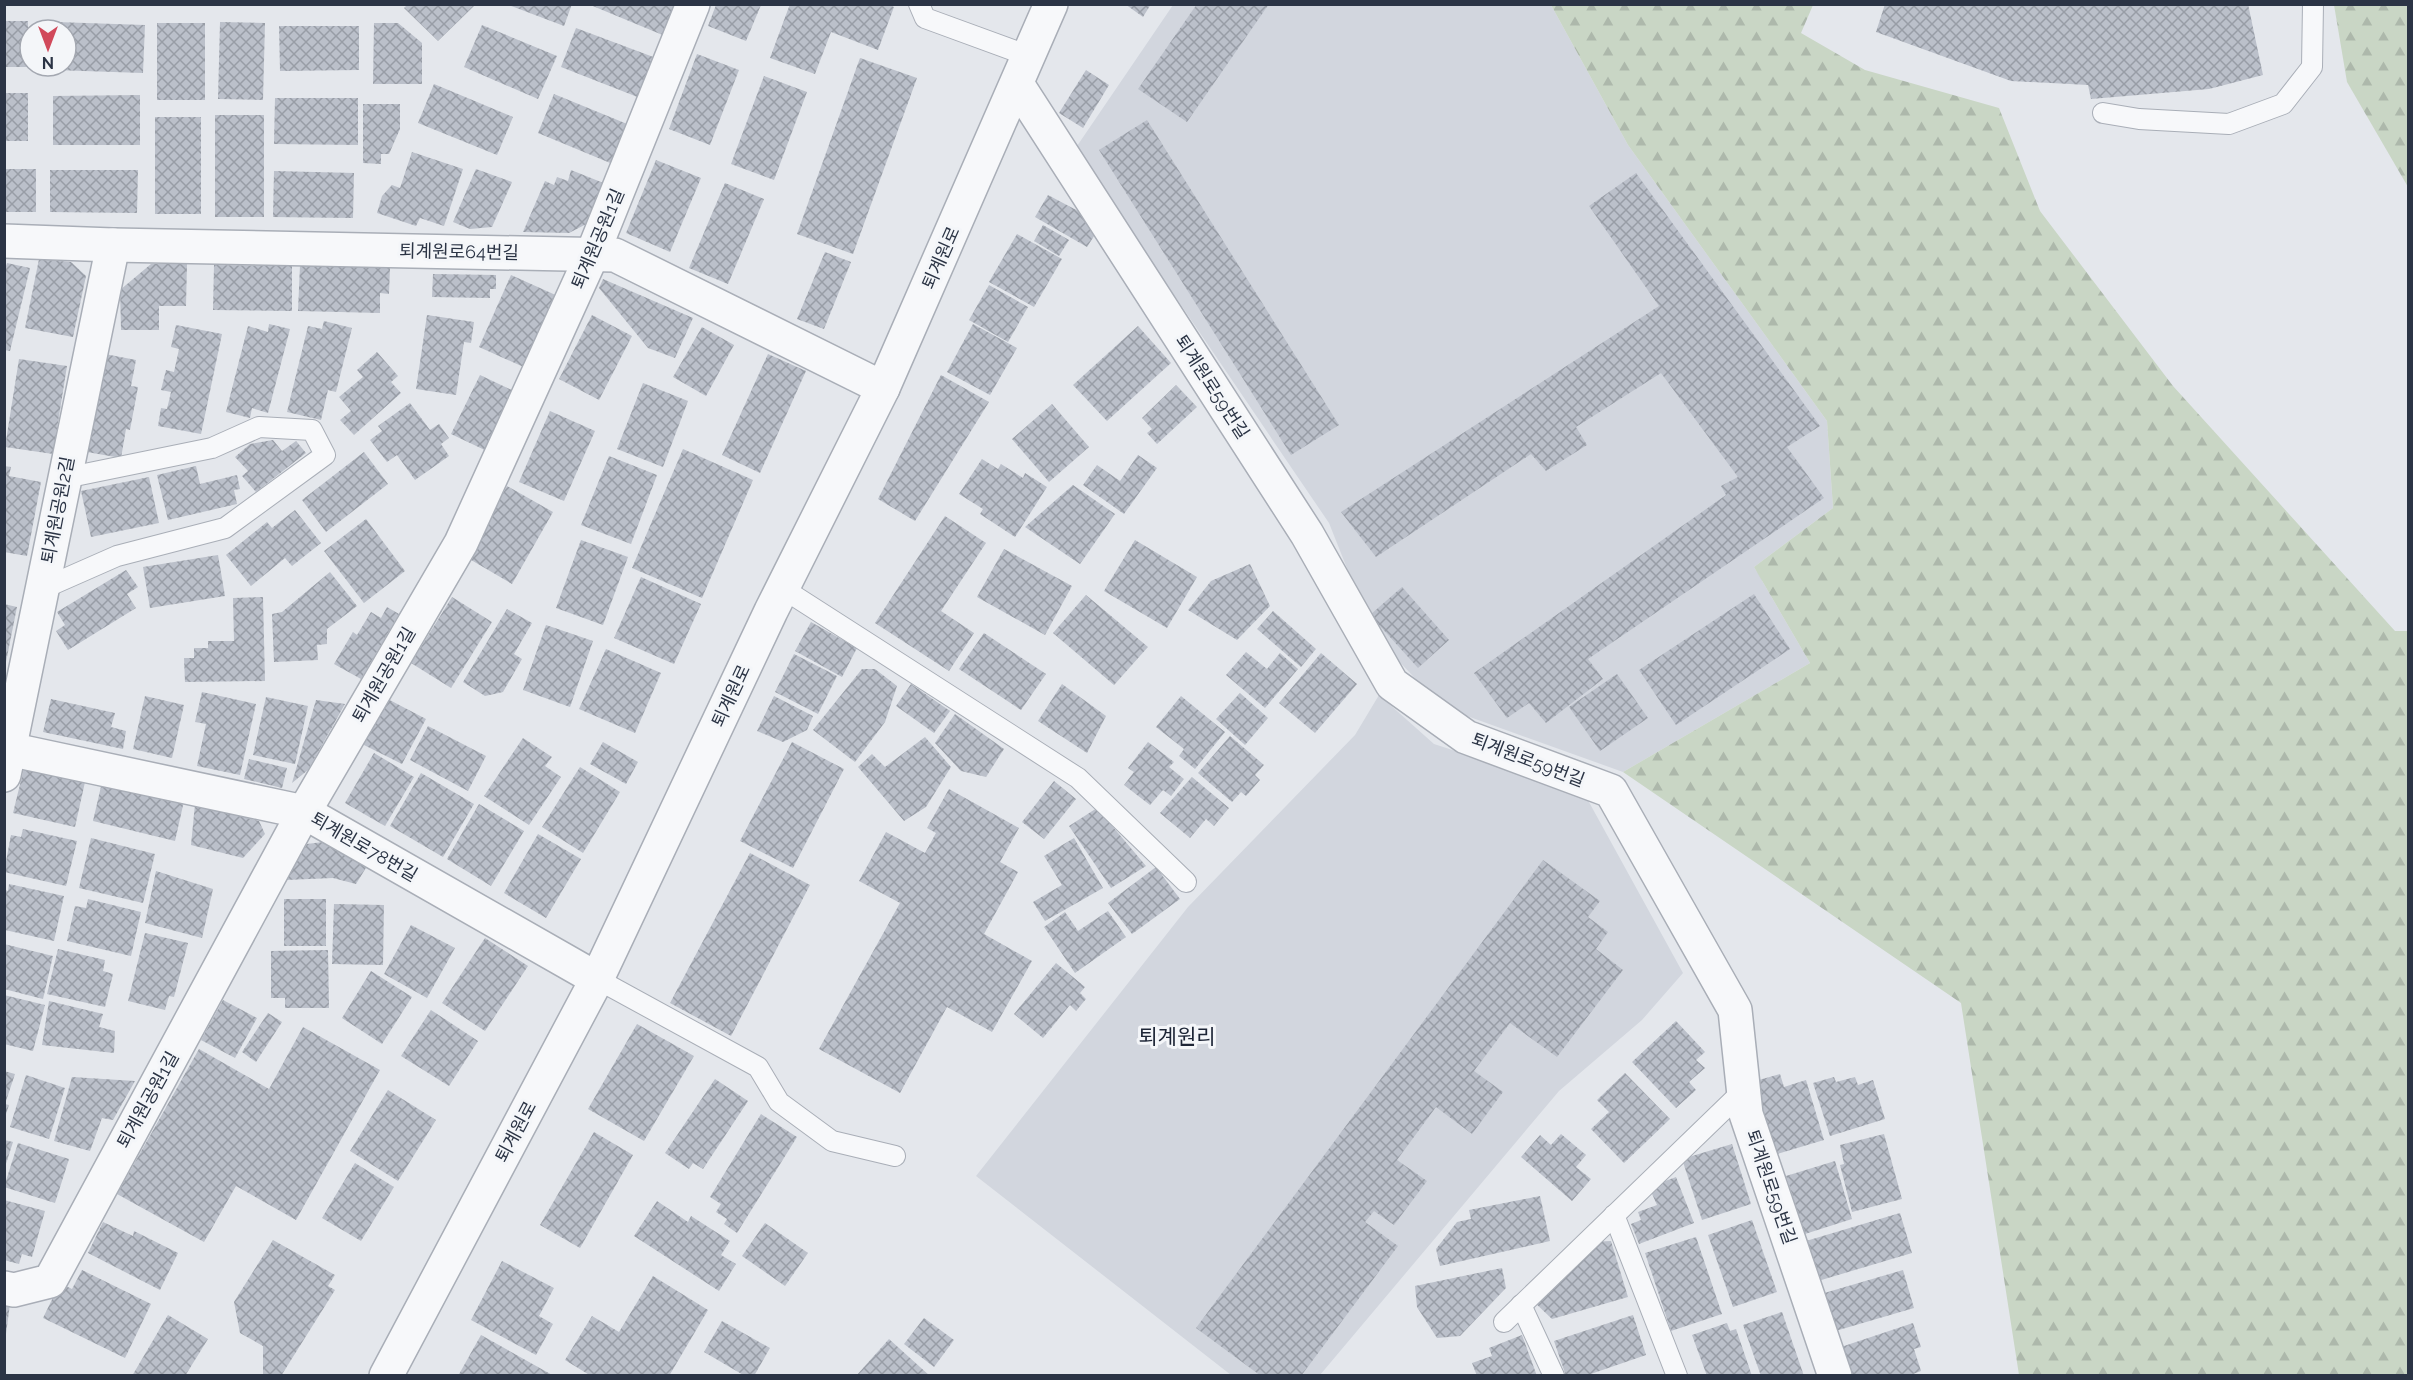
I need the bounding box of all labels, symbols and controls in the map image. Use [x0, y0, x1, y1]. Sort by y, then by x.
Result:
north arrow [18, 18, 78, 78]
text: N [42, 53, 54, 72]
street label: 퇴계원공원1길 [567, 185, 628, 292]
street label: 퇴계원로 [917, 223, 964, 292]
street label: 퇴계원로64번길 [399, 240, 519, 263]
street label: 퇴계원로59번길 [1171, 331, 1254, 443]
street label: 퇴계원공원2길 [37, 455, 78, 565]
street label: 퇴계원공원1길 [348, 623, 419, 726]
street label: 퇴계원로 [707, 661, 754, 730]
street label: 퇴계원로59번길 [1469, 728, 1588, 791]
street label: 퇴계원로78번길 [307, 808, 421, 886]
district label: 퇴계원리 [1138, 1024, 1216, 1049]
street label: 퇴계원공원1길 [112, 1048, 183, 1152]
street label: 퇴계원로 [491, 1098, 540, 1166]
street label: 퇴계원로59번길 [1742, 1127, 1801, 1247]

